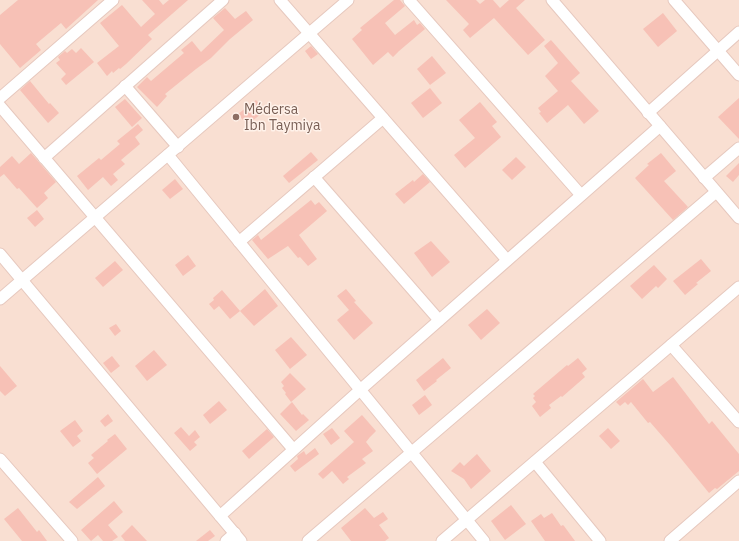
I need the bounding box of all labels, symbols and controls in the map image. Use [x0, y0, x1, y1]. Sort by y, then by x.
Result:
place label: Médersa Ibn Taymiya [244, 100, 321, 134]
marker: Médersa Ibn Taymiya [231, 112, 241, 122]

